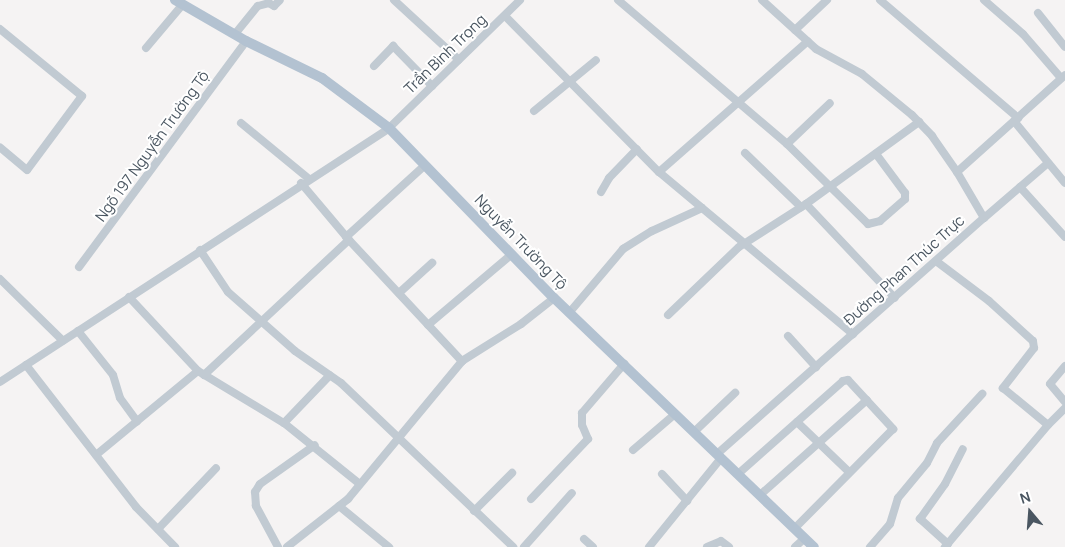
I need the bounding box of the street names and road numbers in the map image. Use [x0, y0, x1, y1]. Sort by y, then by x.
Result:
street label: Trần Bình Trọng [400, 10, 490, 98]
street label: Ngõ 197 Nguyễn Trường Tộ [91, 67, 213, 225]
street label: Nguyễn Trường Tộ [471, 191, 571, 293]
street label: Đường Phan Thúc Trực [840, 211, 968, 329]

